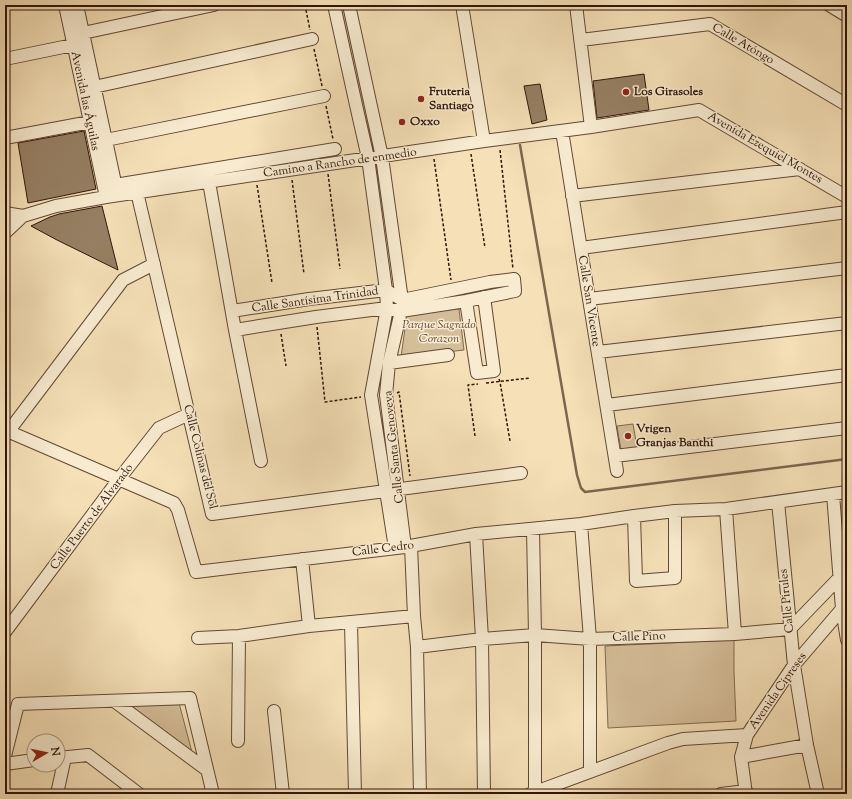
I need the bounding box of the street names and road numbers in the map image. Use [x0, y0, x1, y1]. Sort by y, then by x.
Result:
street label: Calle Atóngo [708, 19, 778, 69]
street label: Avenida las Águilas [66, 50, 104, 153]
street label: Avenida Ezequiel Montes [704, 108, 826, 189]
street label: Camino a Rancho de enmedio [262, 143, 418, 183]
street label: Calle San Vicente [573, 254, 605, 348]
street label: Calle Santísima Trinidad [251, 282, 380, 318]
street label: Calle Santa Genoveva [379, 389, 409, 504]
street label: Calle Colinas del Sol [178, 403, 222, 512]
street label: Calle Puerto de Alvarado [46, 460, 138, 574]
street label: Calle Cedro [351, 536, 415, 562]
street label: Calle Pirules [775, 568, 799, 634]
street label: Calle Pino [612, 627, 666, 647]
street label: Avenida Cipreses [745, 649, 812, 733]

